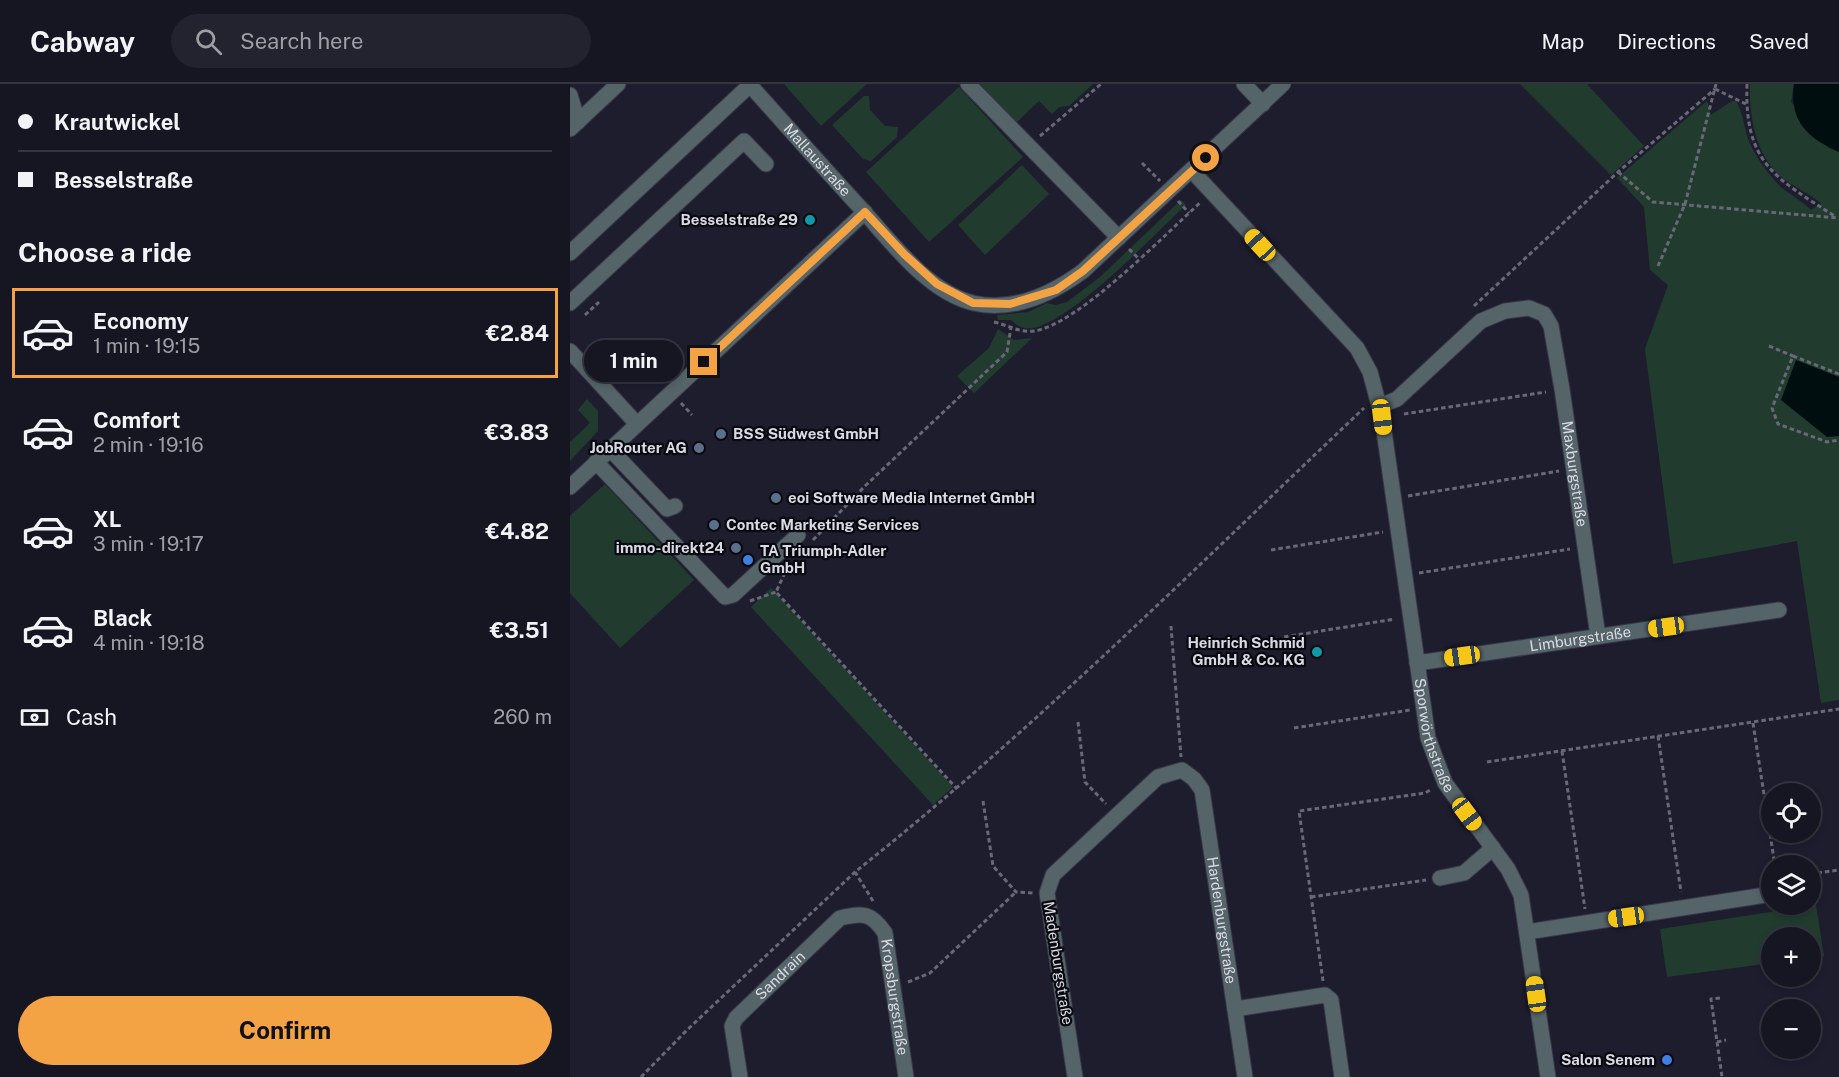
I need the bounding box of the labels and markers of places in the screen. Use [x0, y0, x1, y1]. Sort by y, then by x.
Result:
place label: Besselstraße 29 [680, 211, 798, 228]
marker: Besselstraße 29 [803, 213, 817, 227]
place label: BSS Südwest GmbH [733, 425, 879, 442]
marker: BSS Südwest GmbH [714, 427, 728, 441]
place label: JobRouter AG [590, 439, 687, 456]
marker: JobRouter AG [692, 441, 706, 455]
place label: eoi Software Media Internet GmbH [788, 489, 1035, 506]
marker: eoi Software Media Internet GmbH [769, 491, 783, 505]
place label: Contec Marketing Services [726, 516, 919, 533]
marker: Contec Marketing Services [707, 518, 721, 532]
place label: immo-direkt24 [616, 539, 724, 556]
marker: immo-direkt24 [729, 541, 743, 555]
place label: TA Triumph-Adler GmbH [760, 542, 886, 576]
marker: TA Triumph-Adler GmbH [741, 553, 755, 567]
place label: Heinrich Schmid GmbH & Co. KG [1188, 634, 1305, 668]
marker: Heinrich Schmid GmbH & Co. KG [1310, 645, 1324, 659]
place label: Salon Senem [1561, 1051, 1655, 1068]
marker: Salon Senem [1660, 1053, 1674, 1067]

